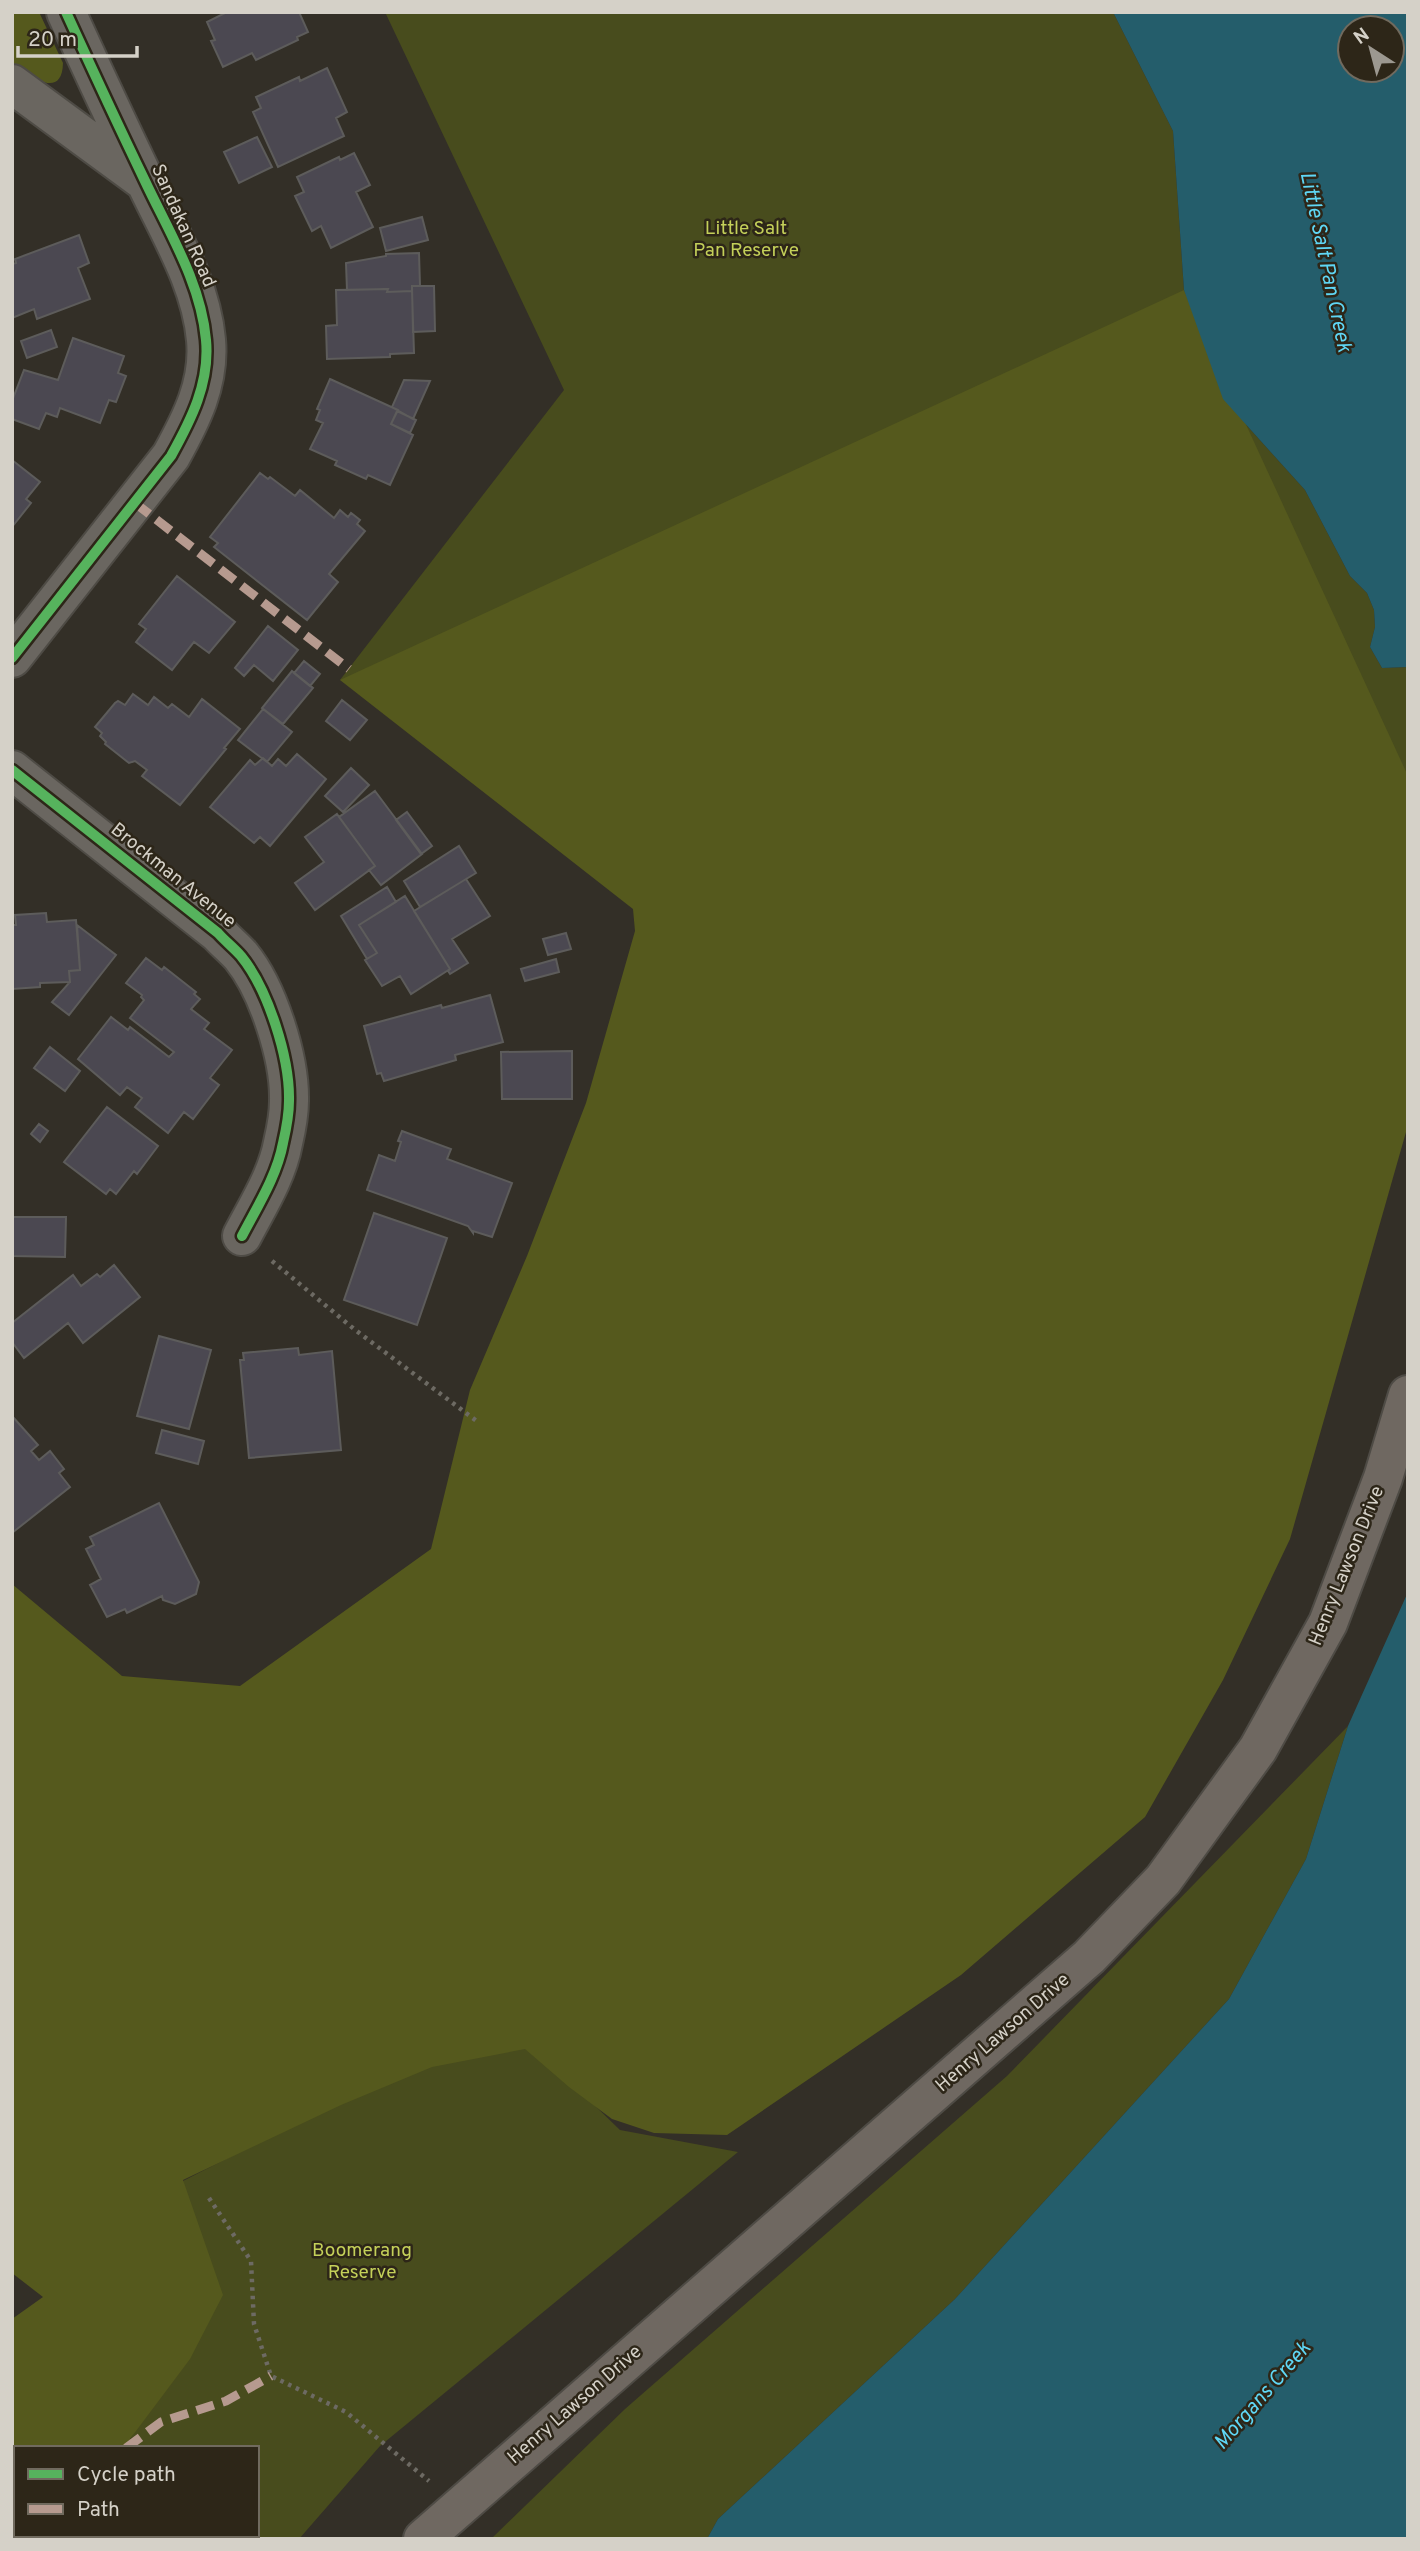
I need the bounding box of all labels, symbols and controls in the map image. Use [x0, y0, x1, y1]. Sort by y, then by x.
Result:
scale bar [18, 14, 136, 58]
north arrow [1336, 14, 1406, 84]
text: N [1350, 23, 1375, 51]
text: 20 m [28, 27, 77, 54]
street label: Sandakan Road [145, 161, 221, 291]
water label: Little Salt Pan Creek [1293, 169, 1357, 355]
park label: Little Salt Pan Reserve [693, 217, 799, 263]
street label: Brockman Avenue [105, 818, 241, 934]
street label: Henry Lawson Drive [1304, 1483, 1390, 1649]
street label: Henry Lawson Drive [931, 1968, 1075, 2098]
park label: Boomerang Reserve [312, 2239, 412, 2285]
water label: Morgans Creek [1208, 2336, 1318, 2456]
street label: Henry Lawson Drive [503, 2340, 647, 2470]
legend [14, 2446, 259, 2537]
text: Cycle path [77, 2462, 176, 2489]
text: Path [77, 2497, 120, 2524]

